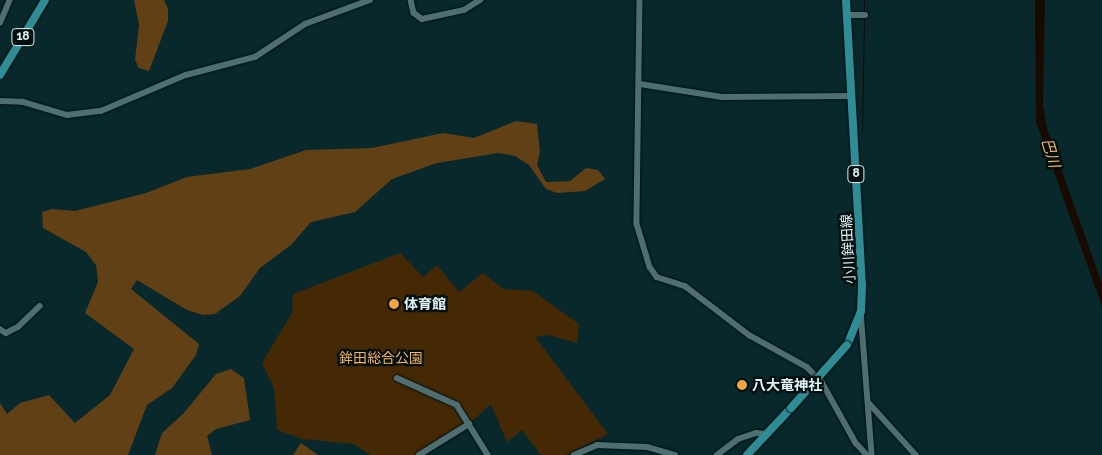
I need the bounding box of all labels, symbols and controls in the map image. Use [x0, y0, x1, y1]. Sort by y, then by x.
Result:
road number: 18 [10, 28, 36, 46]
water label: 巴川 [1037, 136, 1063, 170]
road number: 8 [847, 164, 865, 183]
street label: 小川鉾田線 [838, 214, 858, 284]
place label: 体育館 [404, 296, 446, 312]
marker: 体育館 [388, 298, 400, 310]
park label: 鉾田総合公園 [339, 350, 423, 366]
place label: 八大竜神社 [752, 377, 822, 393]
marker: 八大竜神社 [736, 379, 748, 391]

